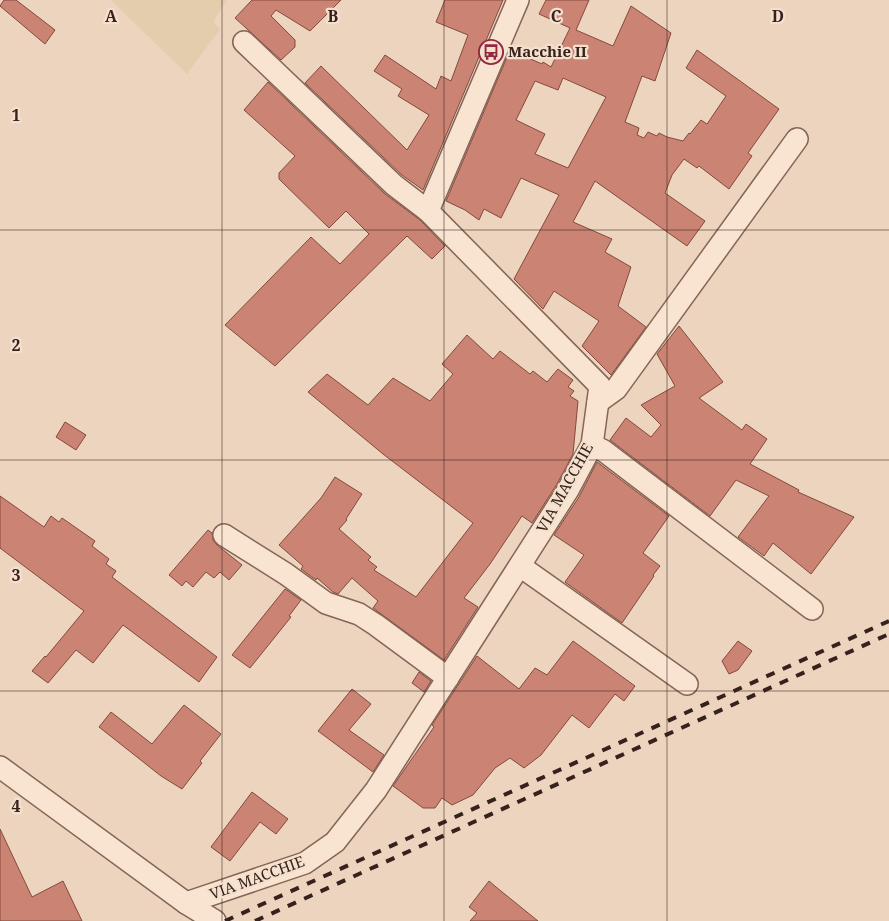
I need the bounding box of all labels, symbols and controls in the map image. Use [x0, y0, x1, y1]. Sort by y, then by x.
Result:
text: A [105, 5, 118, 27]
text: B [328, 5, 339, 27]
text: C [551, 5, 562, 27]
text: D [772, 5, 784, 27]
bus stop icon: Macchie II [478, 39, 504, 65]
place label: Macchie II [508, 41, 587, 61]
text: 1 [11, 104, 21, 126]
text: 2 [11, 334, 21, 356]
street label: VIA MACCHIE [531, 439, 597, 536]
text: 3 [11, 564, 21, 586]
text: 4 [11, 795, 21, 817]
street label: VIA MACCHIE [206, 851, 307, 903]

